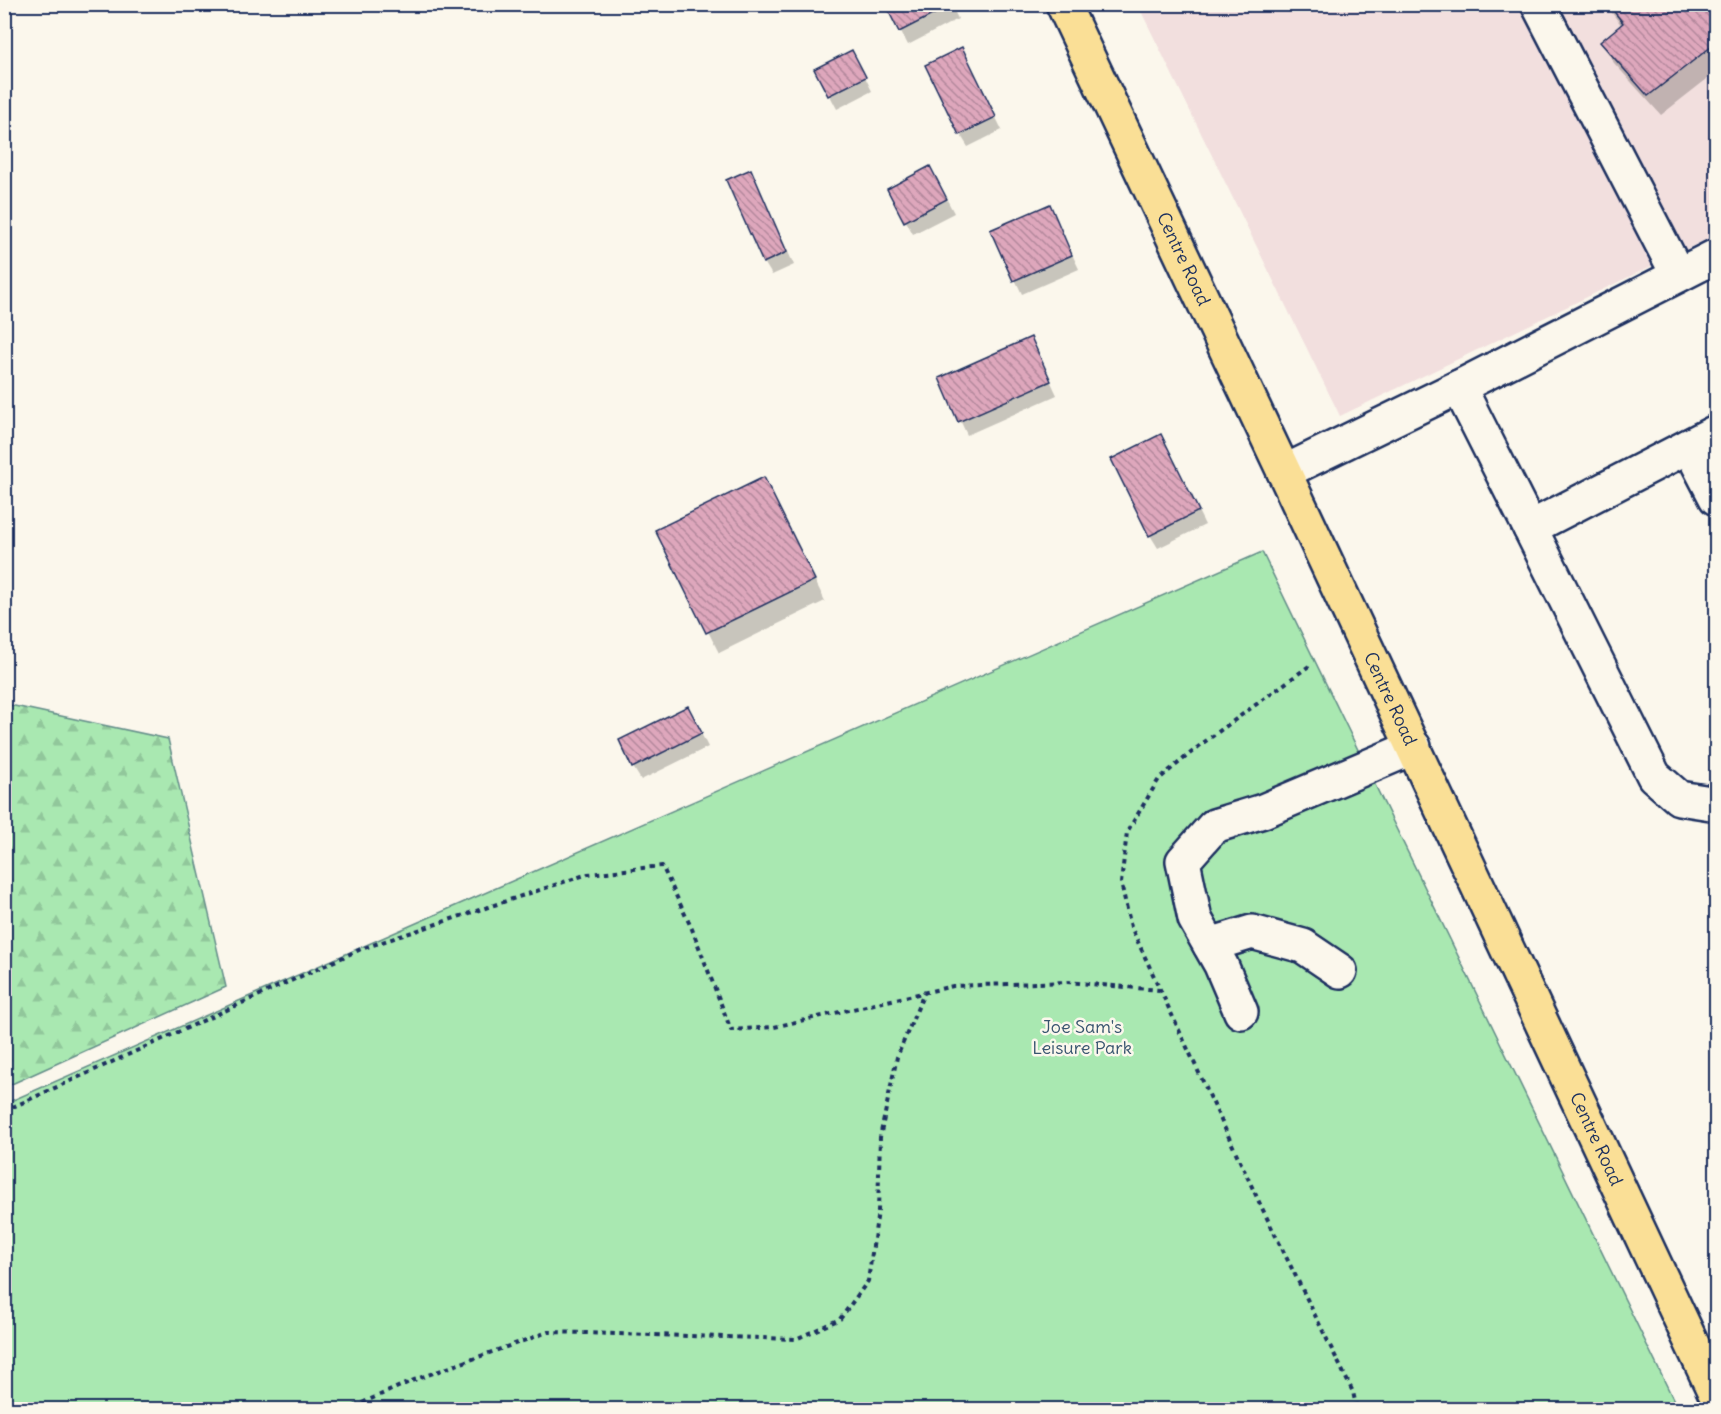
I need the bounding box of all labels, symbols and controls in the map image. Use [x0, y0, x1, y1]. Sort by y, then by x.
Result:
street label: Centre Road [1152, 208, 1216, 310]
street label: Centre Road [1359, 648, 1423, 749]
park label: Joe Sam's Leisure Park [1032, 1015, 1132, 1059]
street label: Centre Road [1565, 1088, 1629, 1190]

